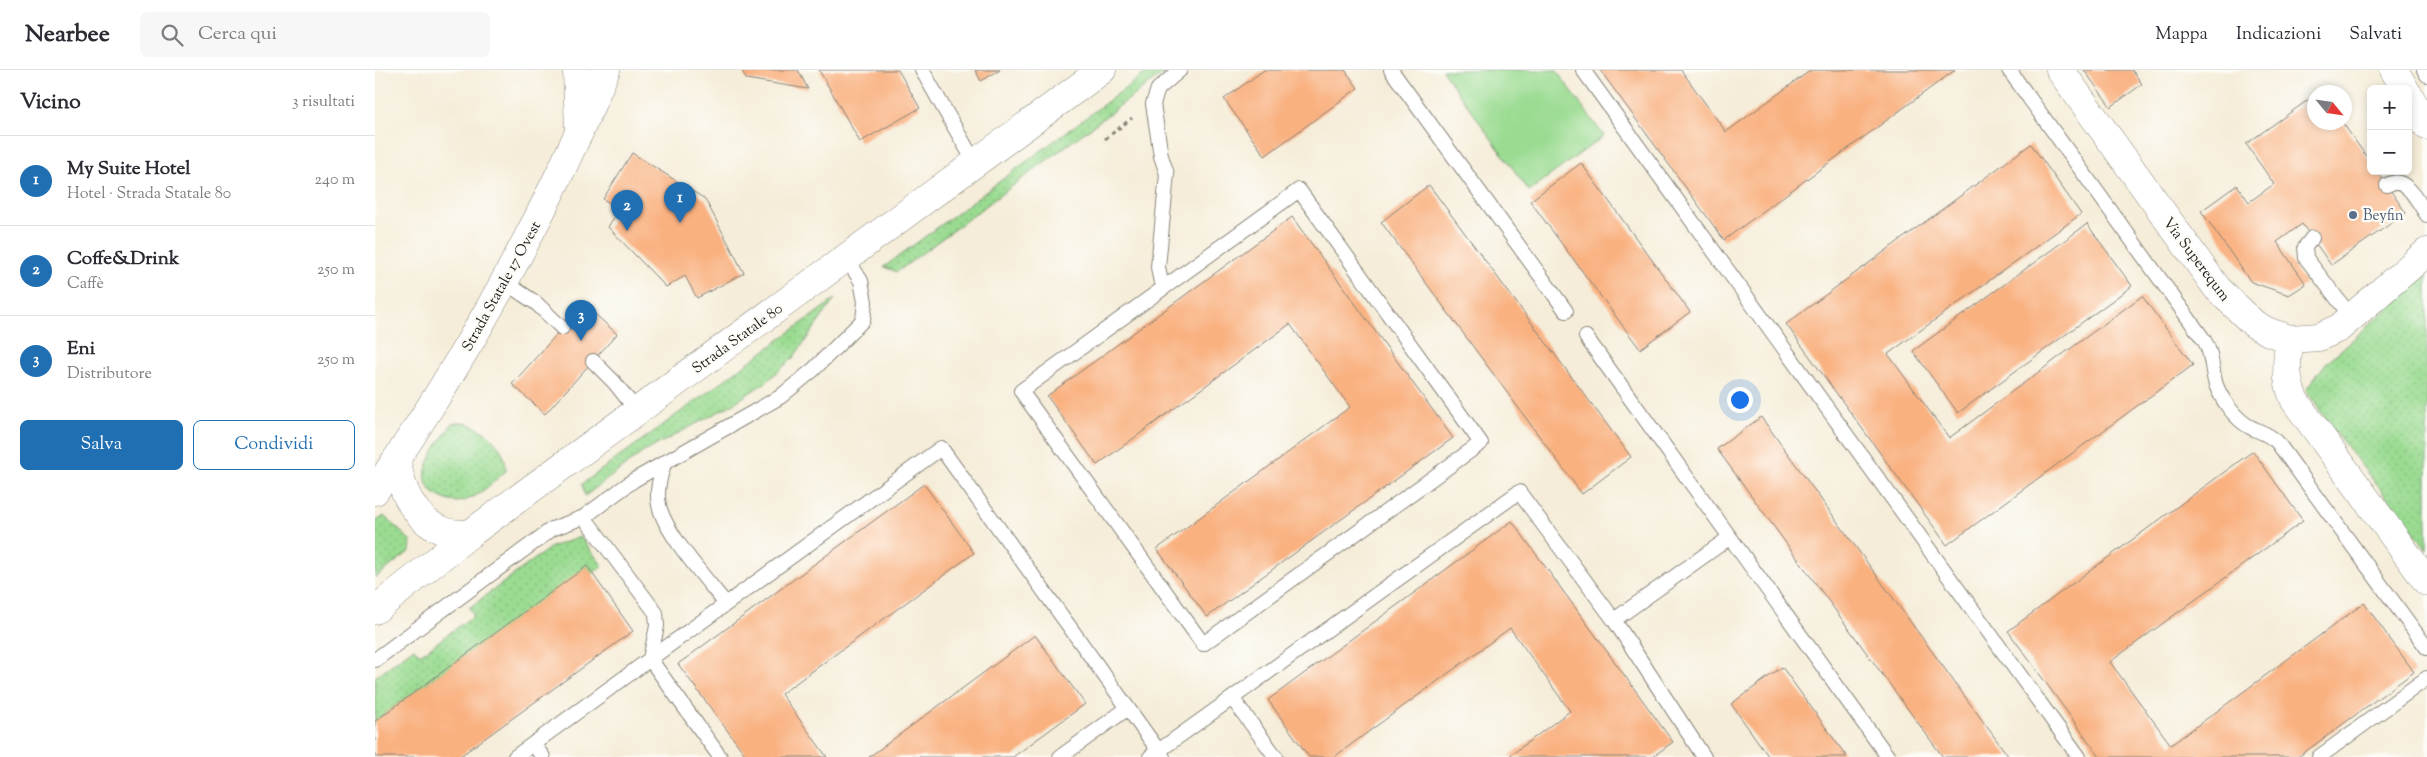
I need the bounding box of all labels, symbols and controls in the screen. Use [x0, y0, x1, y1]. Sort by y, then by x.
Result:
search box [140, 12, 490, 57]
text: Nearbee [25, 18, 110, 52]
icon: search [158, 21, 186, 49]
text: Cerca qui [198, 21, 277, 48]
text: Mappa [2155, 22, 2208, 48]
text: Indicazioni [2236, 22, 2321, 48]
text: Salvati [2349, 22, 2402, 48]
north arrow [2307, 85, 2352, 130]
map controls [2367, 85, 2412, 175]
button: + [2367, 85, 2412, 130]
text: Vicino [20, 88, 81, 118]
text: 3 risultati [292, 91, 355, 114]
button: − [2367, 130, 2412, 175]
text: My Suite Hotel [67, 156, 191, 183]
text: 1 [33, 169, 39, 192]
text: 240 m [314, 169, 355, 192]
pin: 1 [664, 182, 696, 223]
text: Hotel · Strada Statale 80 [67, 183, 231, 206]
pin: 2 [611, 190, 643, 231]
place label: Beyfin [2363, 206, 2404, 227]
marker: Beyfin [2347, 209, 2359, 221]
street label: Via Superequm [2157, 213, 2235, 307]
street label: Strada Statale 17 Ovest [458, 218, 547, 356]
text: Coffe&Drink [67, 246, 179, 273]
text: 2 [32, 259, 40, 282]
text: 250 m [317, 259, 355, 282]
text: Caffè [67, 273, 104, 296]
street label: Strada Statale 80 [688, 299, 788, 379]
pin: 3 [565, 300, 597, 341]
text: Eni [67, 336, 95, 363]
text: 3 [33, 349, 39, 372]
text: 250 m [317, 349, 355, 372]
text: Distributore [67, 363, 152, 386]
your location [1727, 387, 1753, 413]
button: Salva [20, 420, 183, 470]
button: Condividi [193, 420, 355, 470]

